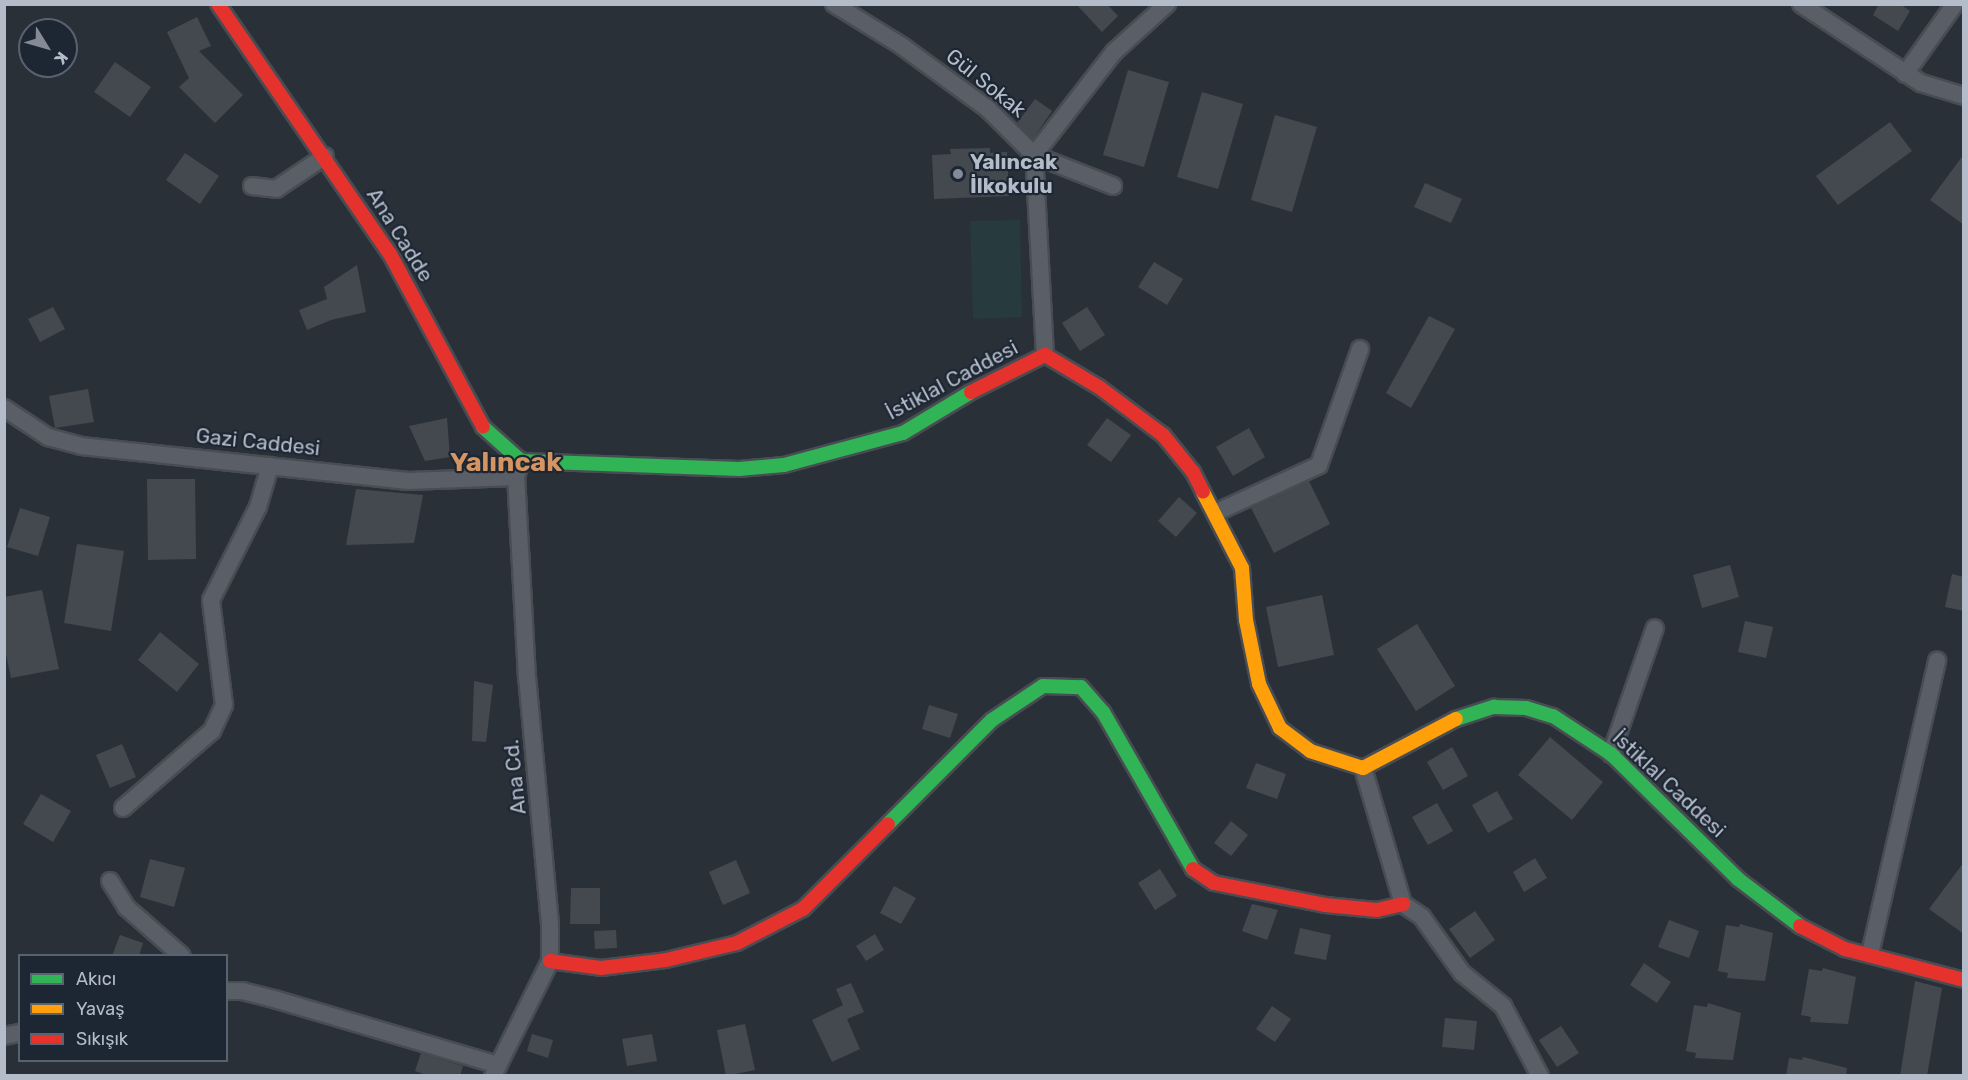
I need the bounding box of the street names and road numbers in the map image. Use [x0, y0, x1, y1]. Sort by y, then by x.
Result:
street label: Gül Sokak [941, 43, 1031, 123]
street label: Ana Cadde [361, 183, 439, 287]
street label: İstiklal Caddesi [882, 335, 1022, 425]
street label: Gazi Caddesi [195, 423, 321, 461]
street label: İstiklal Caddesi [1607, 725, 1731, 843]
street label: Ana Cd. [499, 738, 531, 816]

